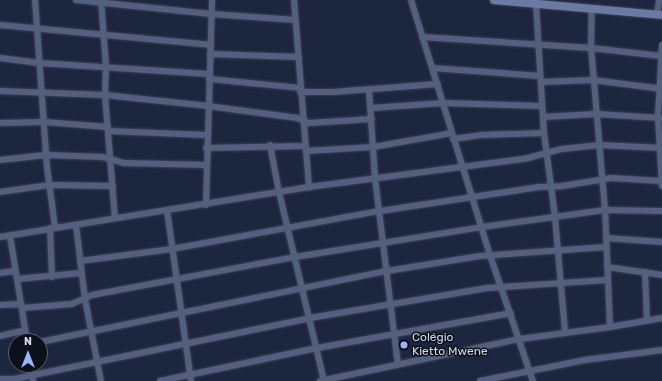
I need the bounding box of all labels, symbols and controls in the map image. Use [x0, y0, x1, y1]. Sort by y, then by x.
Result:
place label: Colégio Kietto Mwene [412, 331, 488, 359]
north arrow [8, 333, 48, 373]
text: N [24, 335, 32, 348]
marker: Colégio Kietto Mwene [399, 340, 409, 350]

